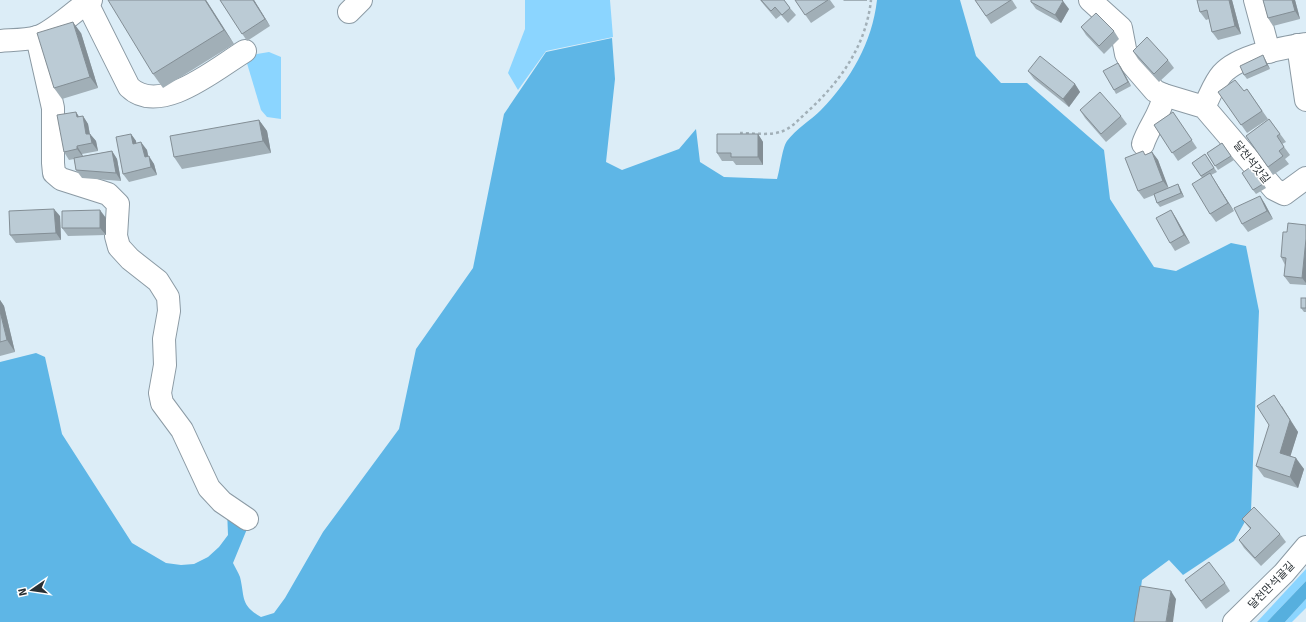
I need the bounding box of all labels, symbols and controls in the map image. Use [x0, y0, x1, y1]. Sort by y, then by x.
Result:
street label: 달천석갓길 [1231, 139, 1273, 186]
street label: 달천만석골길 [1246, 559, 1297, 612]
north arrow [12, 570, 52, 610]
text: N [16, 587, 30, 597]

